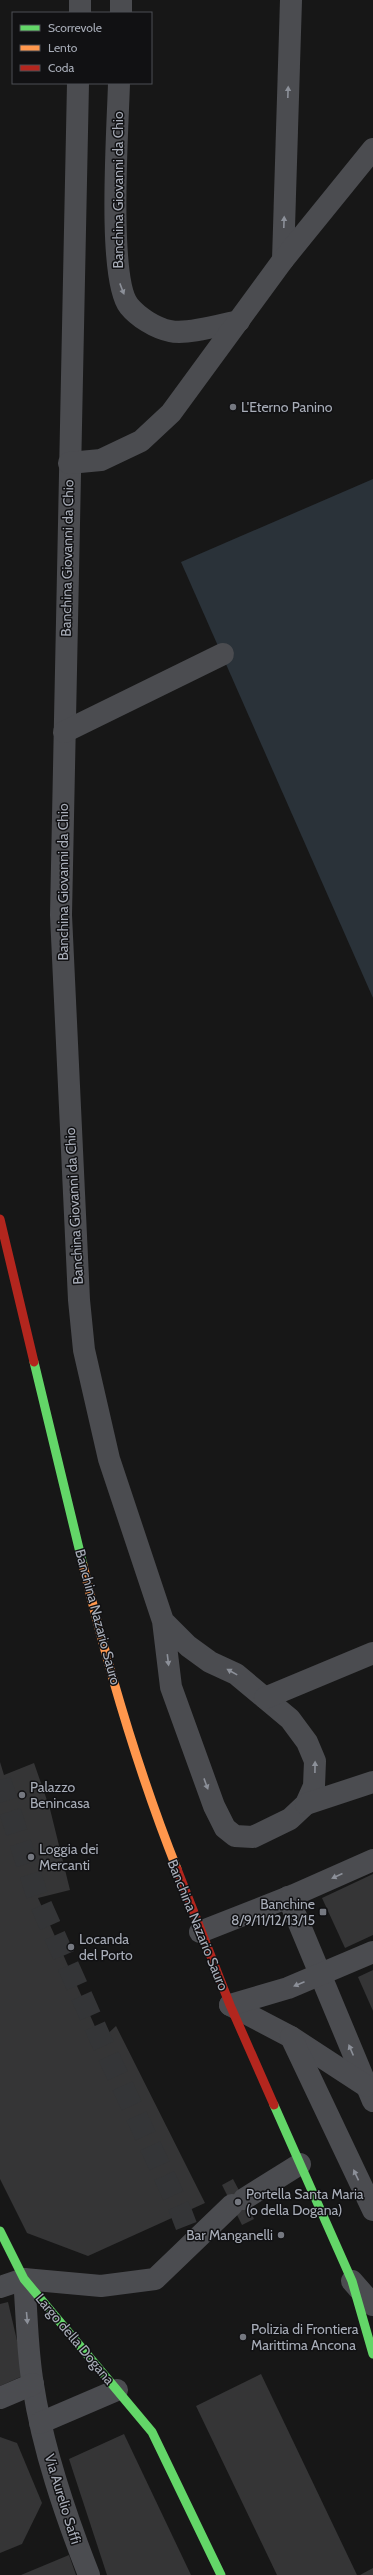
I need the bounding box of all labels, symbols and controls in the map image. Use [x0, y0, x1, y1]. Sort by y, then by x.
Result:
legend [12, 12, 152, 84]
text: Scorrevole [48, 20, 102, 35]
text: Lento [48, 40, 78, 55]
text: Coda [48, 60, 74, 75]
one-way arrow [285, 85, 291, 98]
street label: Banchina Giovanni da Chio [109, 111, 127, 269]
one-way arrow [281, 215, 287, 228]
one-way arrow [119, 284, 125, 296]
place label: L'Eterno Panino [241, 398, 333, 416]
marker: L'Eterno Panino [228, 402, 238, 412]
street label: Banchina Giovanni da Chio [57, 479, 77, 637]
street label: Banchina Giovanni da Chio [54, 803, 72, 961]
street label: Banchina Giovanni da Chio [61, 1127, 87, 1285]
street label: Banchina Nazario Sauro [71, 1547, 125, 1687]
one-way arrow [165, 1654, 171, 1666]
one-way arrow [226, 1669, 238, 1676]
one-way arrow [312, 1760, 318, 1773]
place label: Palazzo Benincasa [30, 1778, 90, 1812]
one-way arrow [203, 1778, 209, 1790]
marker: Palazzo Benincasa [17, 1790, 27, 1800]
place label: Loggia dei Mercanti [39, 1840, 99, 1874]
marker: Loggia dei Mercanti [26, 1852, 36, 1862]
street label: Banchina Nazario Sauro [163, 1857, 233, 1993]
one-way arrow [332, 1873, 343, 1879]
place label: Banchine 8/9/11/12/13/15 [231, 1895, 315, 1929]
marker: Banchine 8/9/11/12/13/15 [318, 1907, 328, 1917]
place label: Locanda del Porto [79, 1930, 133, 1964]
marker: Locanda del Porto [66, 1942, 76, 1952]
one-way arrow [293, 1981, 304, 1987]
one-way arrow [348, 2044, 354, 2056]
one-way arrow [353, 2169, 359, 2180]
place label: Portella Santa Maria (o della Dogana) [246, 2185, 364, 2219]
marker: Portella Santa Maria (o della Dogana) [233, 2197, 243, 2207]
place label: Bar Manganelli [186, 2226, 273, 2244]
marker: Bar Manganelli [276, 2230, 286, 2240]
street label: Largo della Dogana [32, 2290, 119, 2388]
one-way arrow [24, 2312, 31, 2324]
place label: Polizia di Frontiera Marittima Ancona [251, 2320, 359, 2354]
marker: Polizia di Frontiera Marittima Ancona [238, 2332, 248, 2342]
street label: Via Aurelio Saffi [41, 2452, 85, 2546]

